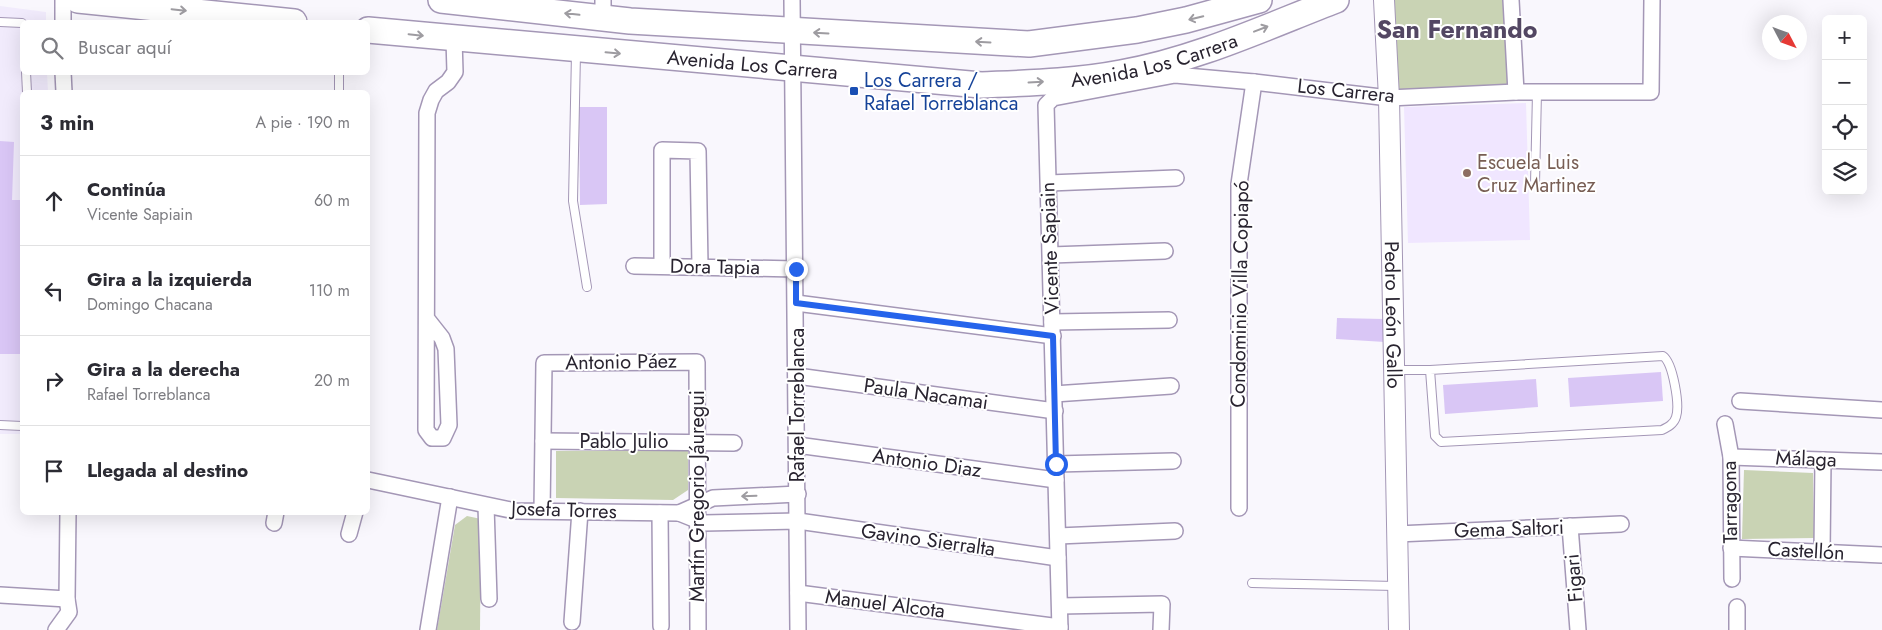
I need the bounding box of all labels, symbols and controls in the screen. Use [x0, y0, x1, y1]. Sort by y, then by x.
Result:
one-way arrow [170, 6, 186, 15]
one-way arrow [564, 9, 580, 19]
district label: San Fernando [1376, 11, 1538, 47]
one-way arrow [1188, 14, 1204, 23]
north arrow [1762, 15, 1807, 60]
map controls [1822, 15, 1867, 195]
button: + [1822, 15, 1867, 60]
search box [20, 20, 370, 75]
one-way arrow [1253, 24, 1268, 33]
street label: Avenida Los Carrera [1069, 26, 1242, 94]
one-way arrow [813, 28, 829, 37]
one-way arrow [408, 30, 424, 40]
icon: search [38, 34, 66, 62]
text: Buscar aquí [78, 34, 172, 61]
one-way arrow [975, 37, 991, 46]
street label: Avenida Los Carrera [666, 42, 839, 87]
one-way arrow [604, 48, 620, 57]
button: − [1822, 60, 1867, 105]
place label: Los Carrera / Rafael Torreblanca [864, 66, 1018, 118]
street label: Los Carrera [1296, 71, 1396, 111]
one-way arrow [1028, 78, 1044, 87]
marker: Los Carrera / Rafael Torreblanca [848, 85, 860, 97]
button: locate [1822, 105, 1867, 150]
text: 3 min [40, 108, 94, 138]
text: A pie · 190 m [255, 111, 350, 134]
place label: Escuela Luis Cruz Martinez [1477, 148, 1596, 200]
button: layers [1822, 150, 1867, 195]
marker: Escuela Luis Cruz Martinez [1461, 167, 1473, 179]
text: Continúa [87, 176, 166, 203]
street label: Condominio Villa Copiapó [1224, 180, 1256, 408]
street label: Vicente Sapiain [1033, 181, 1067, 315]
icon: ahead [40, 187, 68, 215]
text: 60 m [314, 189, 350, 212]
text: Vicente Sapiain [87, 203, 193, 226]
street label: Pedro León Gallo [1377, 241, 1409, 389]
street label: Dora Tapia [670, 252, 760, 282]
route end [785, 258, 808, 281]
text: Gira a la izquierda [87, 266, 252, 293]
icon: left [40, 277, 68, 305]
text: 110 m [309, 279, 350, 302]
text: Domingo Chacana [87, 293, 213, 316]
street label: Rafael Torreblanca [783, 328, 812, 482]
street label: Antonio Páez [565, 347, 677, 377]
text: Gira a la derecha [87, 356, 240, 383]
icon: right [40, 367, 68, 395]
text: 20 m [314, 369, 350, 392]
street label: Paula Nacamai [862, 371, 990, 417]
text: Rafael Torreblanca [87, 383, 210, 406]
street label: Martín Gregorio Jáuregui [683, 390, 712, 602]
street label: Pablo Julio [580, 427, 669, 456]
street label: Antonio Diaz [871, 441, 983, 485]
street label: Málaga [1775, 443, 1837, 475]
route start [1045, 453, 1068, 476]
icon: arrive [40, 457, 68, 485]
text: Llegada al destino [87, 457, 248, 484]
street label: Tarragona [1715, 460, 1745, 544]
one-way arrow [741, 491, 758, 501]
street label: Josefa Torres [508, 494, 617, 526]
street label: Gema Saltori [1454, 513, 1564, 545]
street label: Gavino Sierralta [859, 516, 997, 564]
street label: Castellón [1767, 535, 1845, 567]
street label: Figari [1557, 553, 1591, 603]
street label: Manuel Alcota [823, 582, 947, 626]

